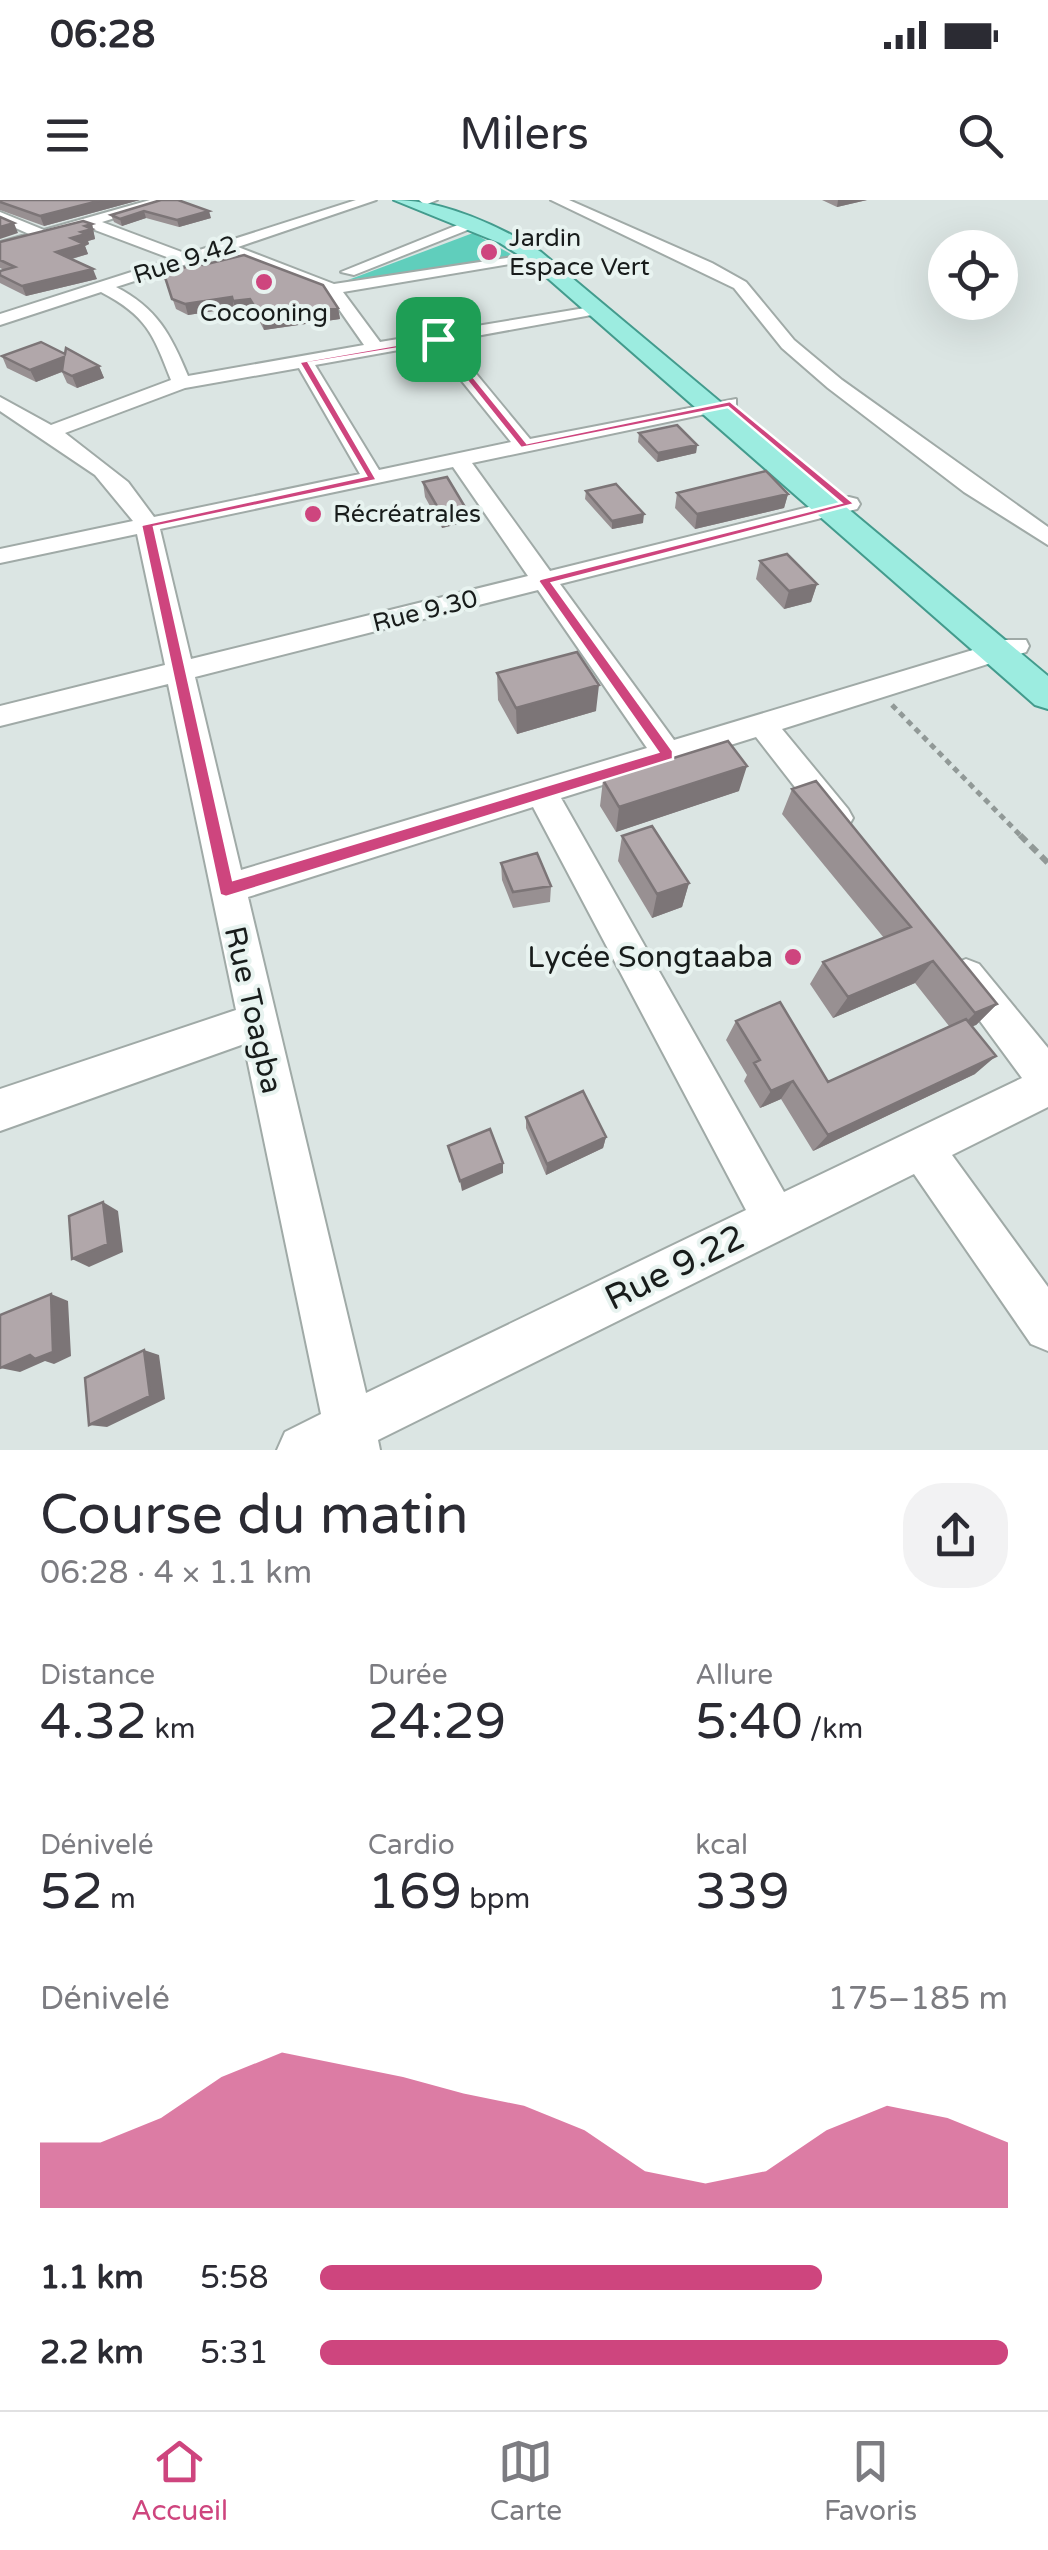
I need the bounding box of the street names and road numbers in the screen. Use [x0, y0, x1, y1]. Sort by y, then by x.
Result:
street label: Rue 9.42 [130, 229, 240, 291]
street label: Rue 9.30 [369, 583, 481, 639]
street label: Rue Toagba [216, 923, 290, 1097]
street label: Rue 9.22 [598, 1216, 752, 1320]

